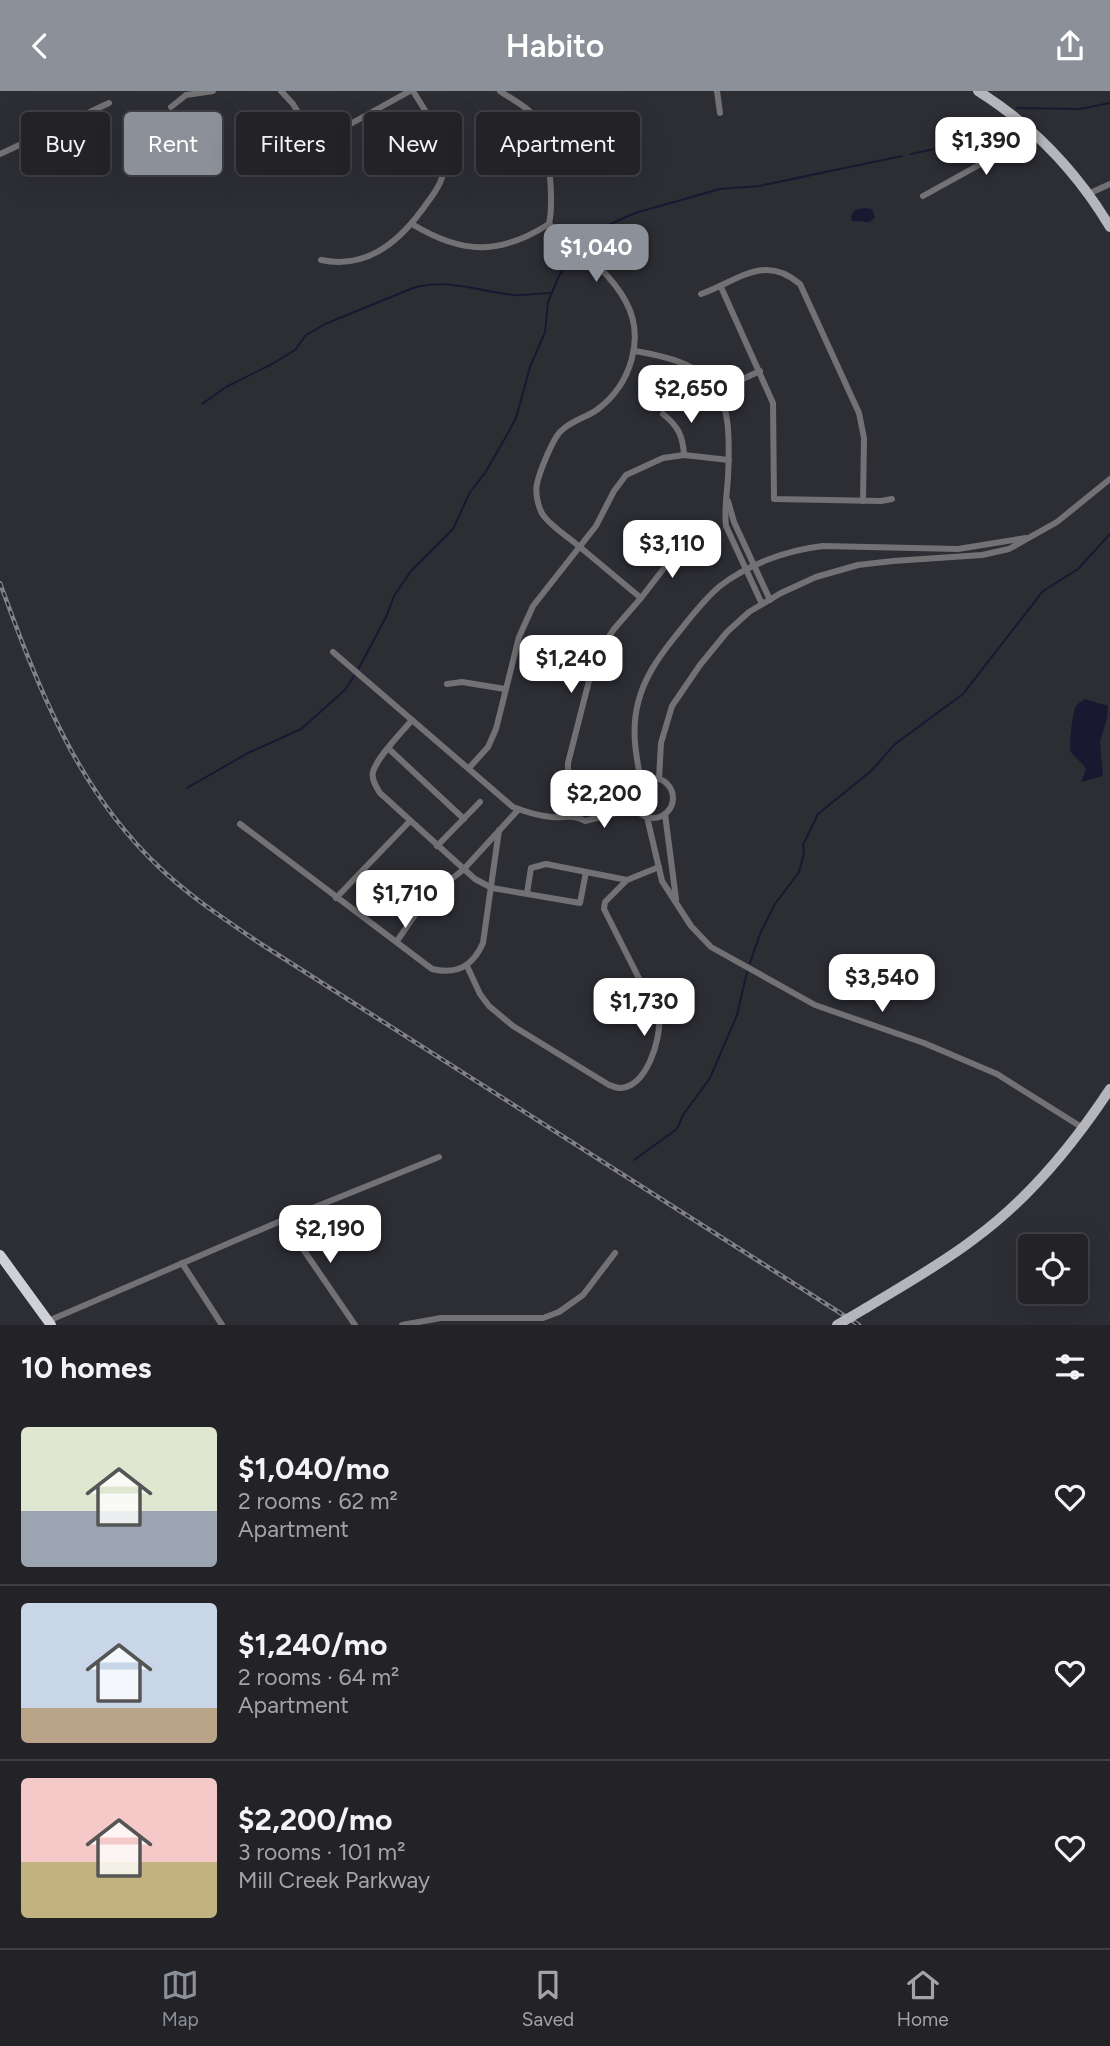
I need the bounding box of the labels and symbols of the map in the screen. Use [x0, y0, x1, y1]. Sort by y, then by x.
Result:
pin: $1,390 [929, 118, 1043, 177]
pin: $1,040 [539, 225, 653, 284]
pin: $2,650 [634, 365, 748, 425]
pin: $3,110 [615, 521, 729, 580]
pin: $1,240 [514, 635, 628, 695]
pin: $2,200 [547, 771, 661, 830]
pin: $1,710 [348, 871, 462, 930]
pin: $3,540 [825, 955, 939, 1014]
pin: $1,730 [587, 979, 701, 1038]
pin: $2,190 [273, 1205, 387, 1265]

